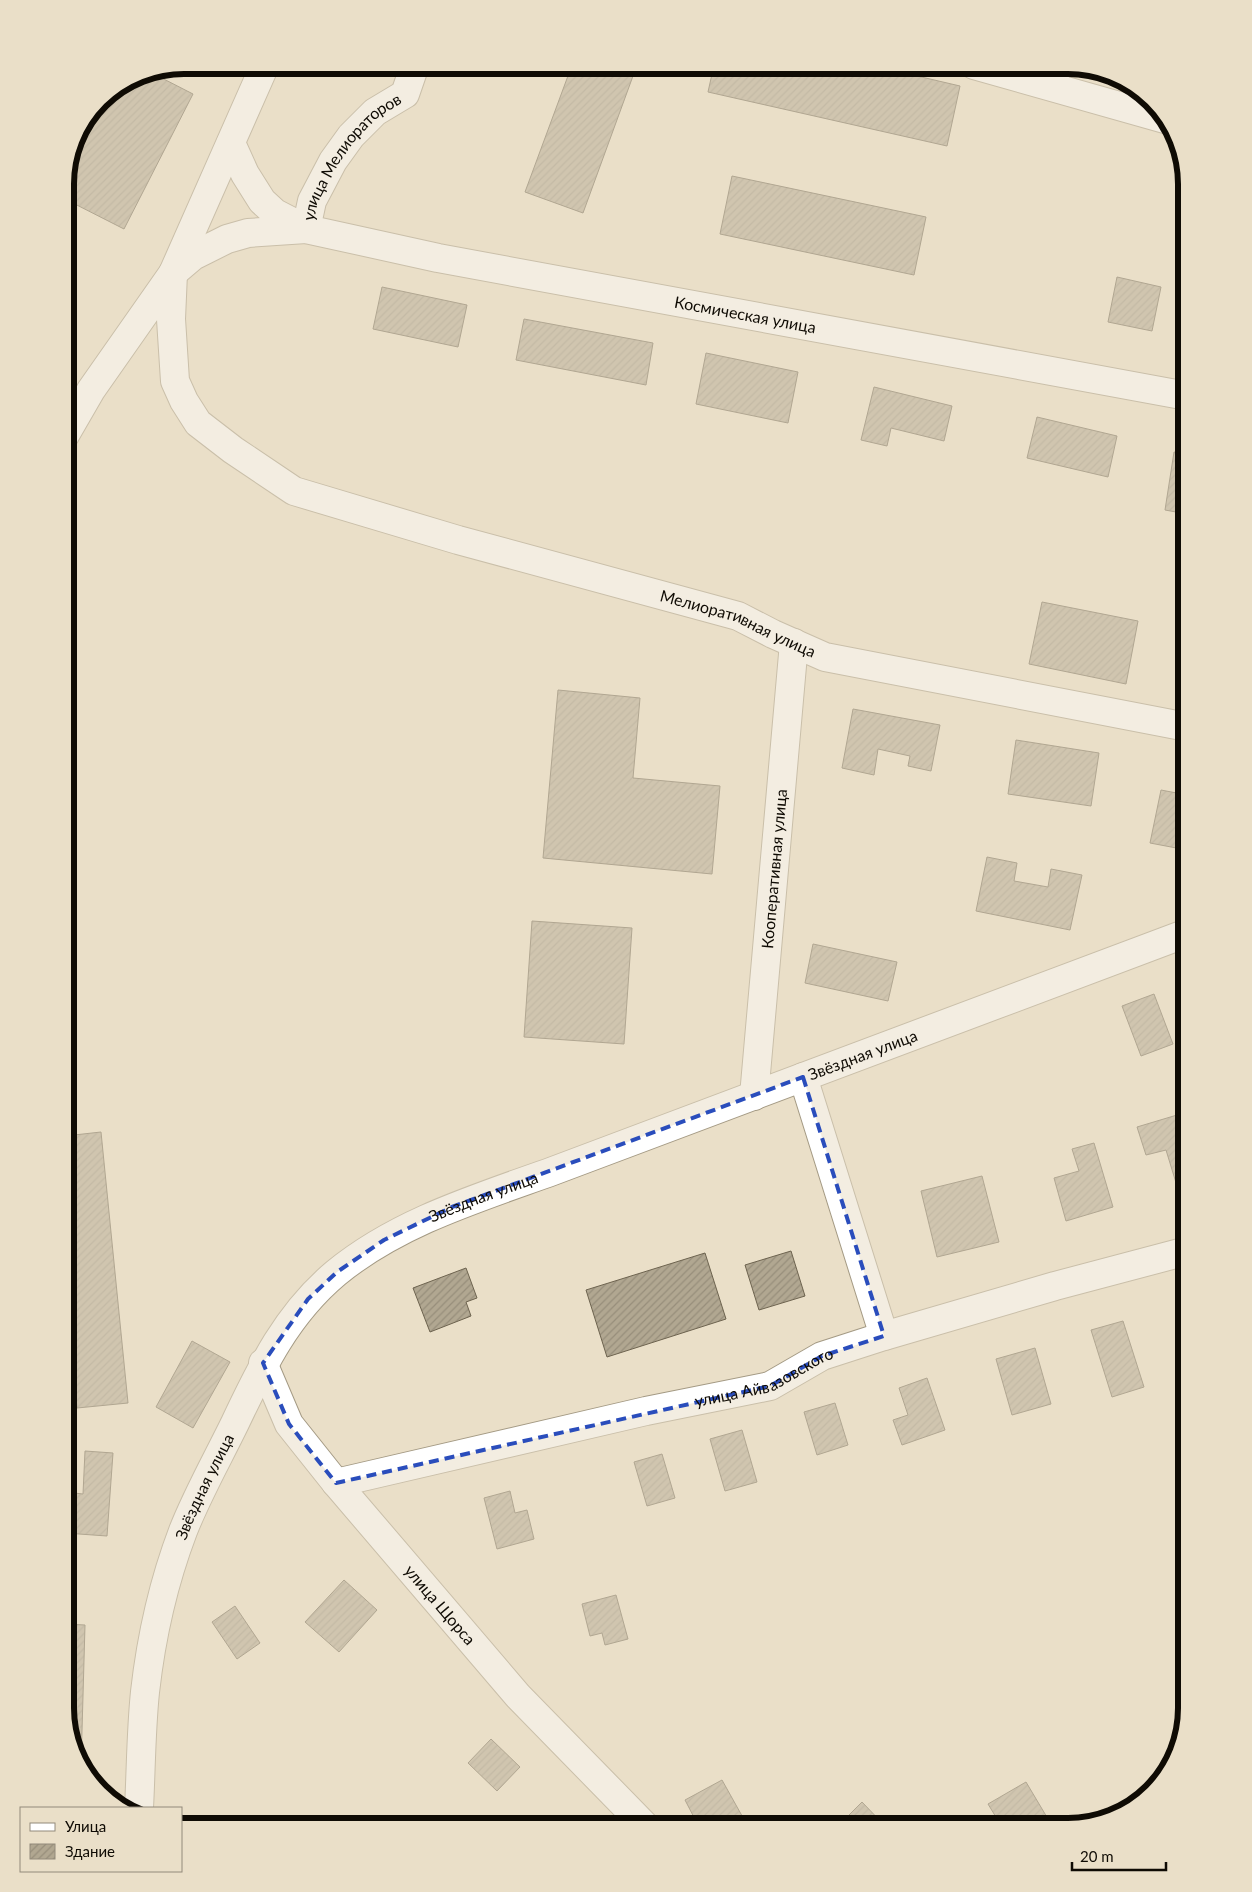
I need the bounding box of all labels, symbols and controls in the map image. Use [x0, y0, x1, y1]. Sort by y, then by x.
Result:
street label: улица Мелиораторов [298, 89, 404, 222]
street label: Космическая улица [673, 292, 818, 336]
street label: Мелиоративная улица [658, 585, 819, 661]
street label: Кооперативная улица [757, 788, 790, 950]
street label: Звёздная улица [805, 1025, 920, 1083]
street label: Звёздная улица [426, 1167, 540, 1226]
street label: улица Айвазовского [693, 1343, 835, 1410]
street label: Звёздная улица [171, 1430, 237, 1542]
street label: улица Щорса [401, 1561, 480, 1648]
legend [20, 1807, 182, 1872]
text: Улица [65, 1817, 106, 1835]
scale bar [1072, 1840, 1166, 1872]
text: Здание [65, 1842, 115, 1860]
text: 20 m [1080, 1847, 1114, 1865]

